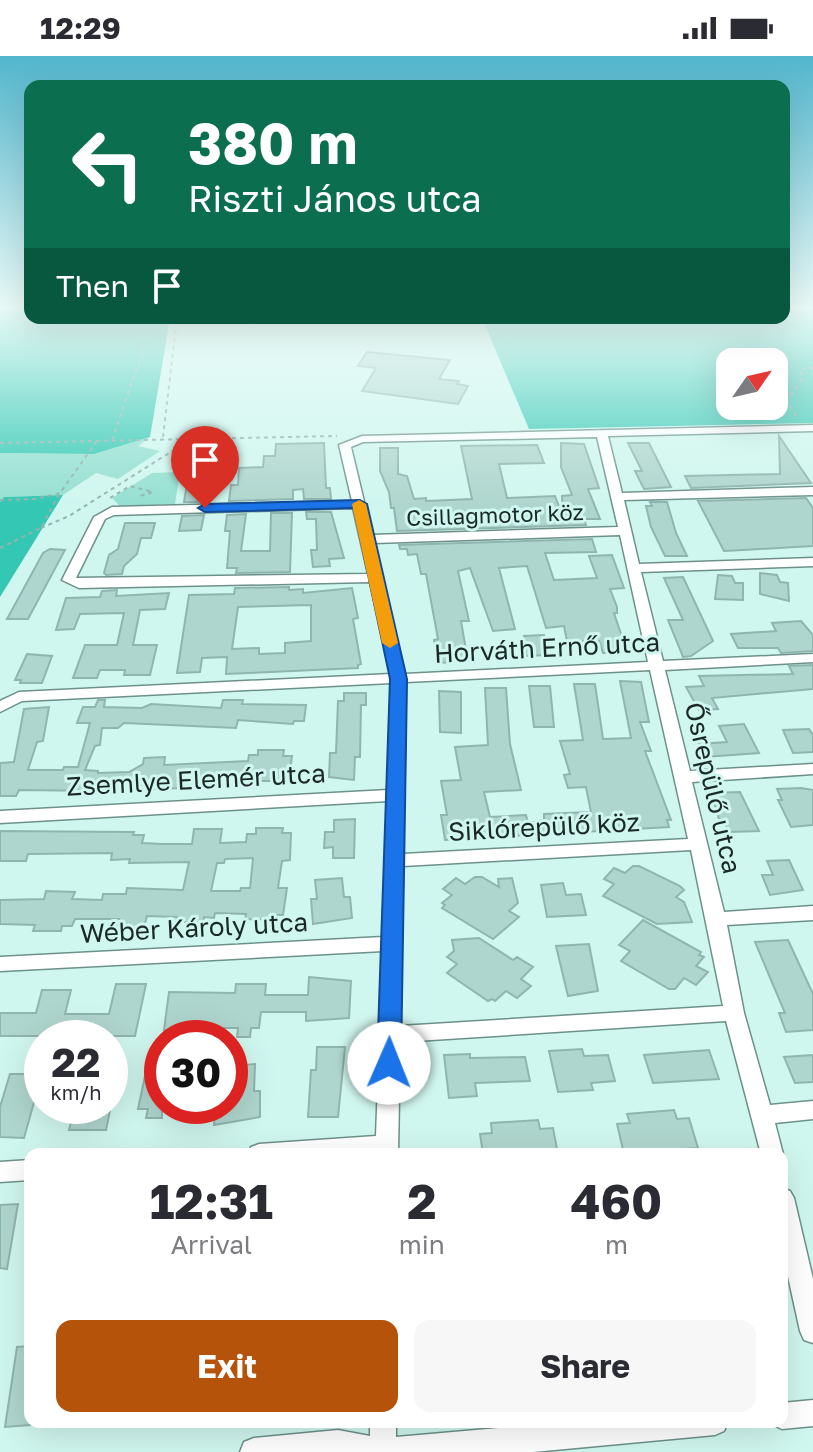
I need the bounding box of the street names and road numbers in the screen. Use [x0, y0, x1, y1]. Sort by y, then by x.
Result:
street label: Csillagmotor köz [406, 498, 584, 531]
street label: Horváth Ernő utca [433, 626, 661, 669]
street label: Ősrepülő utca [679, 699, 748, 877]
street label: Zsemlye Elemér utca [66, 757, 326, 802]
street label: Siklórepülő köz [447, 806, 641, 847]
street label: Wéber Károly utca [79, 906, 309, 949]

